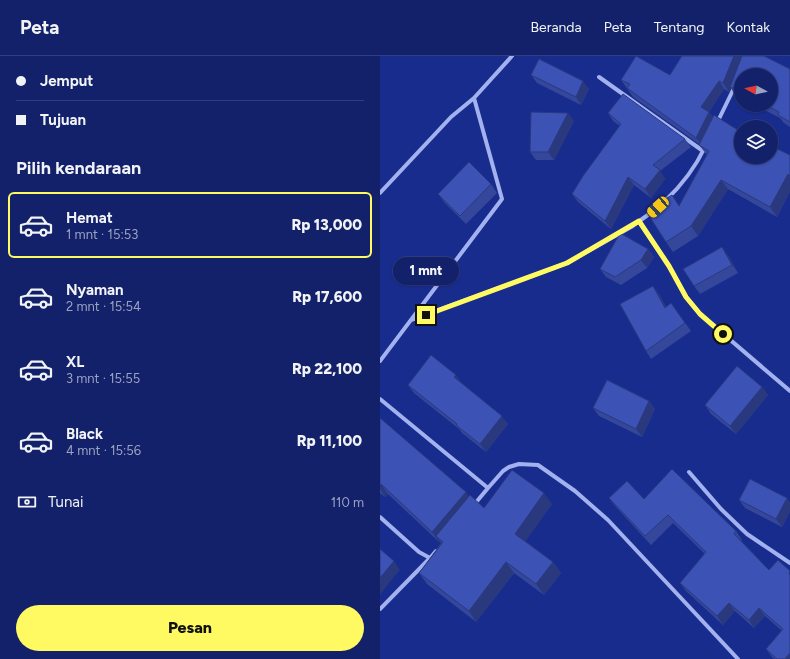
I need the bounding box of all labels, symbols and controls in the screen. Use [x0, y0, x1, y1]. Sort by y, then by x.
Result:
text: Peta [20, 16, 59, 39]
text: Beranda [530, 19, 582, 36]
text: Peta [604, 19, 632, 36]
text: Tentang [654, 19, 704, 36]
text: Kontak [726, 19, 770, 36]
north arrow [734, 68, 778, 112]
map controls [734, 68, 778, 164]
text: Jemput [40, 72, 93, 90]
text: Tujuan [40, 111, 86, 129]
button: layers [734, 120, 778, 164]
text: Pilih kendaraan [16, 157, 141, 179]
car [645, 195, 671, 219]
icon: car [18, 207, 54, 243]
text: Hemat [66, 209, 113, 227]
text: Rp 13,000 [291, 216, 362, 234]
text: 1 mnt · 15:53 [66, 227, 138, 242]
callout: 1 mnt [393, 257, 459, 285]
text: 1 mnt [410, 263, 442, 278]
icon: car [18, 279, 54, 315]
text: Nyaman [66, 281, 124, 299]
text: Rp 17,600 [292, 288, 362, 306]
text: 2 mnt · 15:54 [66, 299, 141, 314]
route end [417, 306, 435, 324]
route start [714, 325, 732, 343]
icon: car [18, 351, 54, 387]
text: XL [66, 353, 84, 371]
text: Rp 22,100 [292, 360, 362, 378]
text: 3 mnt · 15:55 [66, 371, 140, 386]
icon: car [18, 423, 54, 459]
text: Black [66, 425, 103, 443]
text: Rp 11,100 [297, 432, 362, 450]
text: 4 mnt · 15:56 [66, 443, 141, 458]
icon: cash [16, 491, 38, 513]
text: Tunai [48, 493, 83, 511]
text: 110 m [331, 495, 364, 510]
button: Pesan [16, 605, 364, 651]

